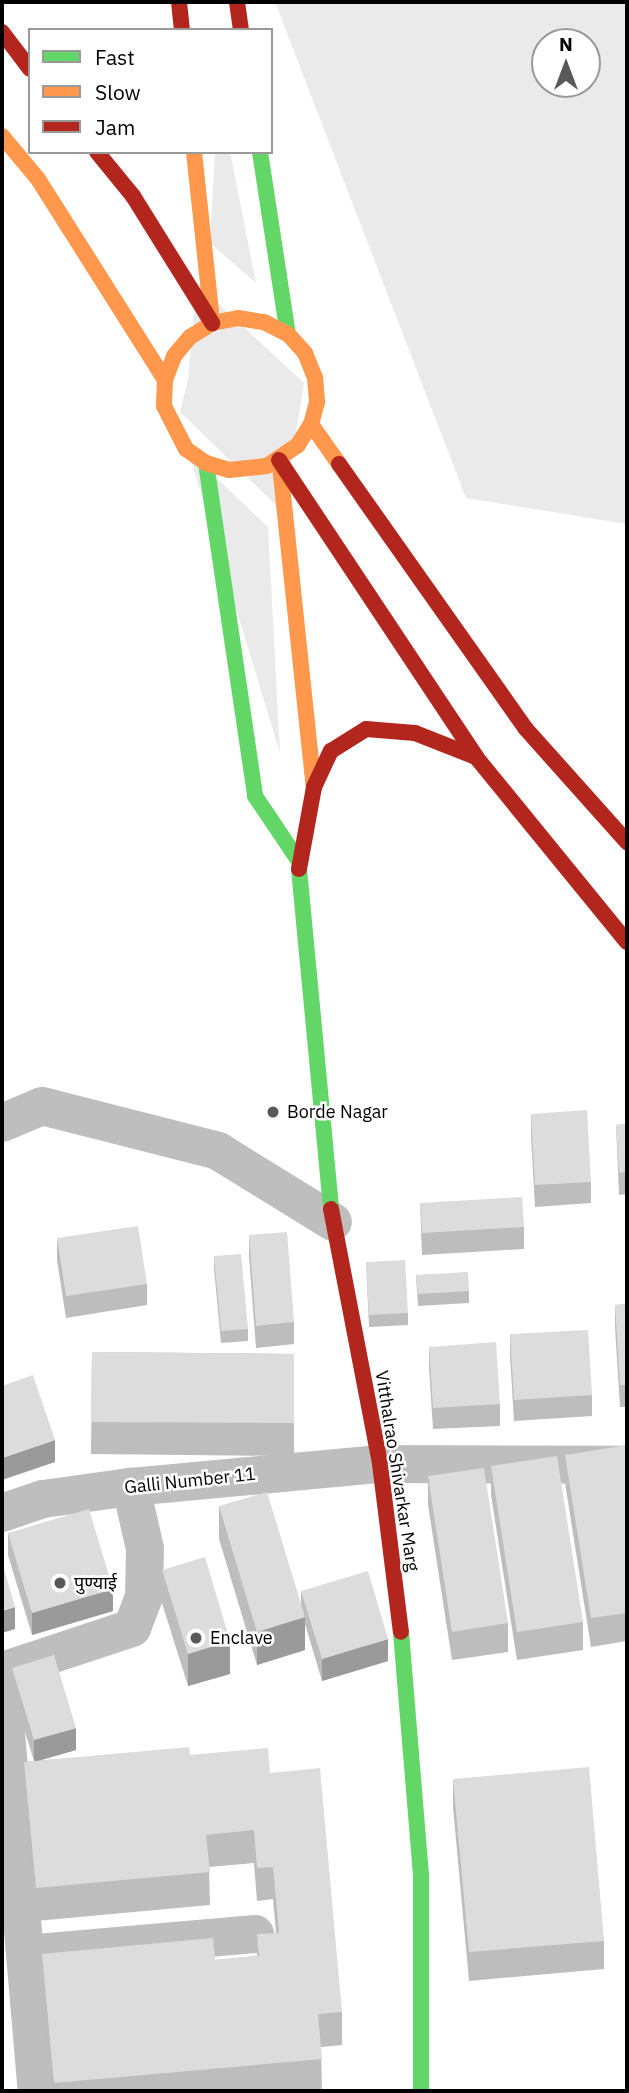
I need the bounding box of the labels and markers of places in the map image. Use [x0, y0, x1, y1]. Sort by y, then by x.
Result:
place label: Borde Nagar [287, 1101, 388, 1123]
marker: Borde Nagar [265, 1104, 281, 1120]
place label: पुण्याई [74, 1572, 117, 1594]
marker: पुण्याई [52, 1575, 68, 1591]
place label: Enclave [210, 1627, 273, 1649]
marker: Enclave [188, 1630, 204, 1646]

